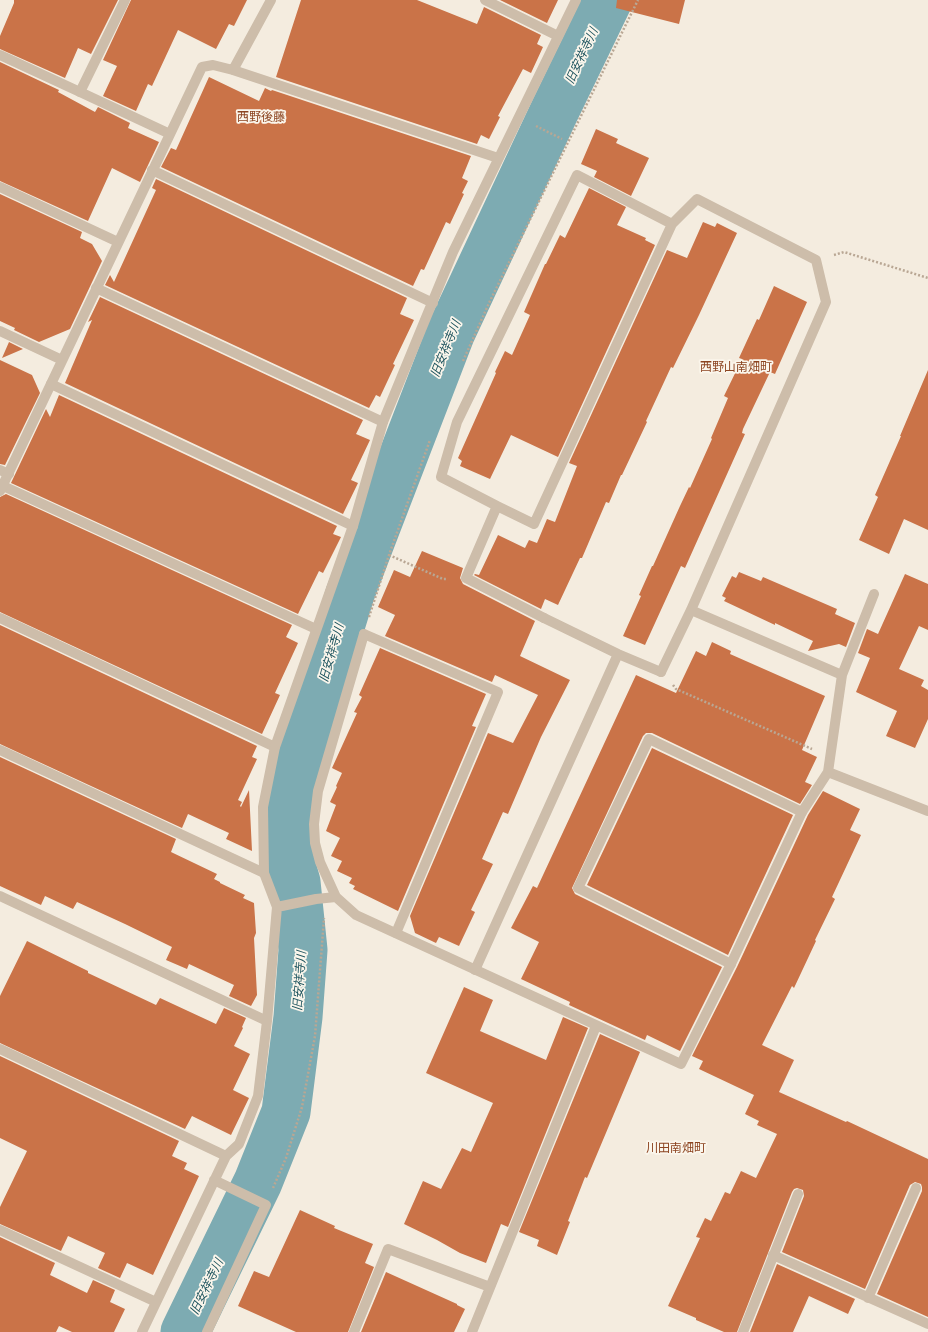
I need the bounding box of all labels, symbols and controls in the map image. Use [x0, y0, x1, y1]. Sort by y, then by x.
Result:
water label: 旧安祥寺川 [563, 26, 601, 86]
district label: 西野後藤 [237, 111, 285, 125]
water label: 旧安祥寺川 [428, 318, 464, 380]
district label: 西野山南畑町 [700, 361, 772, 375]
water label: 旧安祥寺川 [317, 622, 347, 684]
water label: 旧安祥寺川 [291, 951, 309, 1011]
district label: 川田南畑町 [646, 1142, 706, 1156]
water label: 旧安祥寺川 [187, 1257, 227, 1317]

